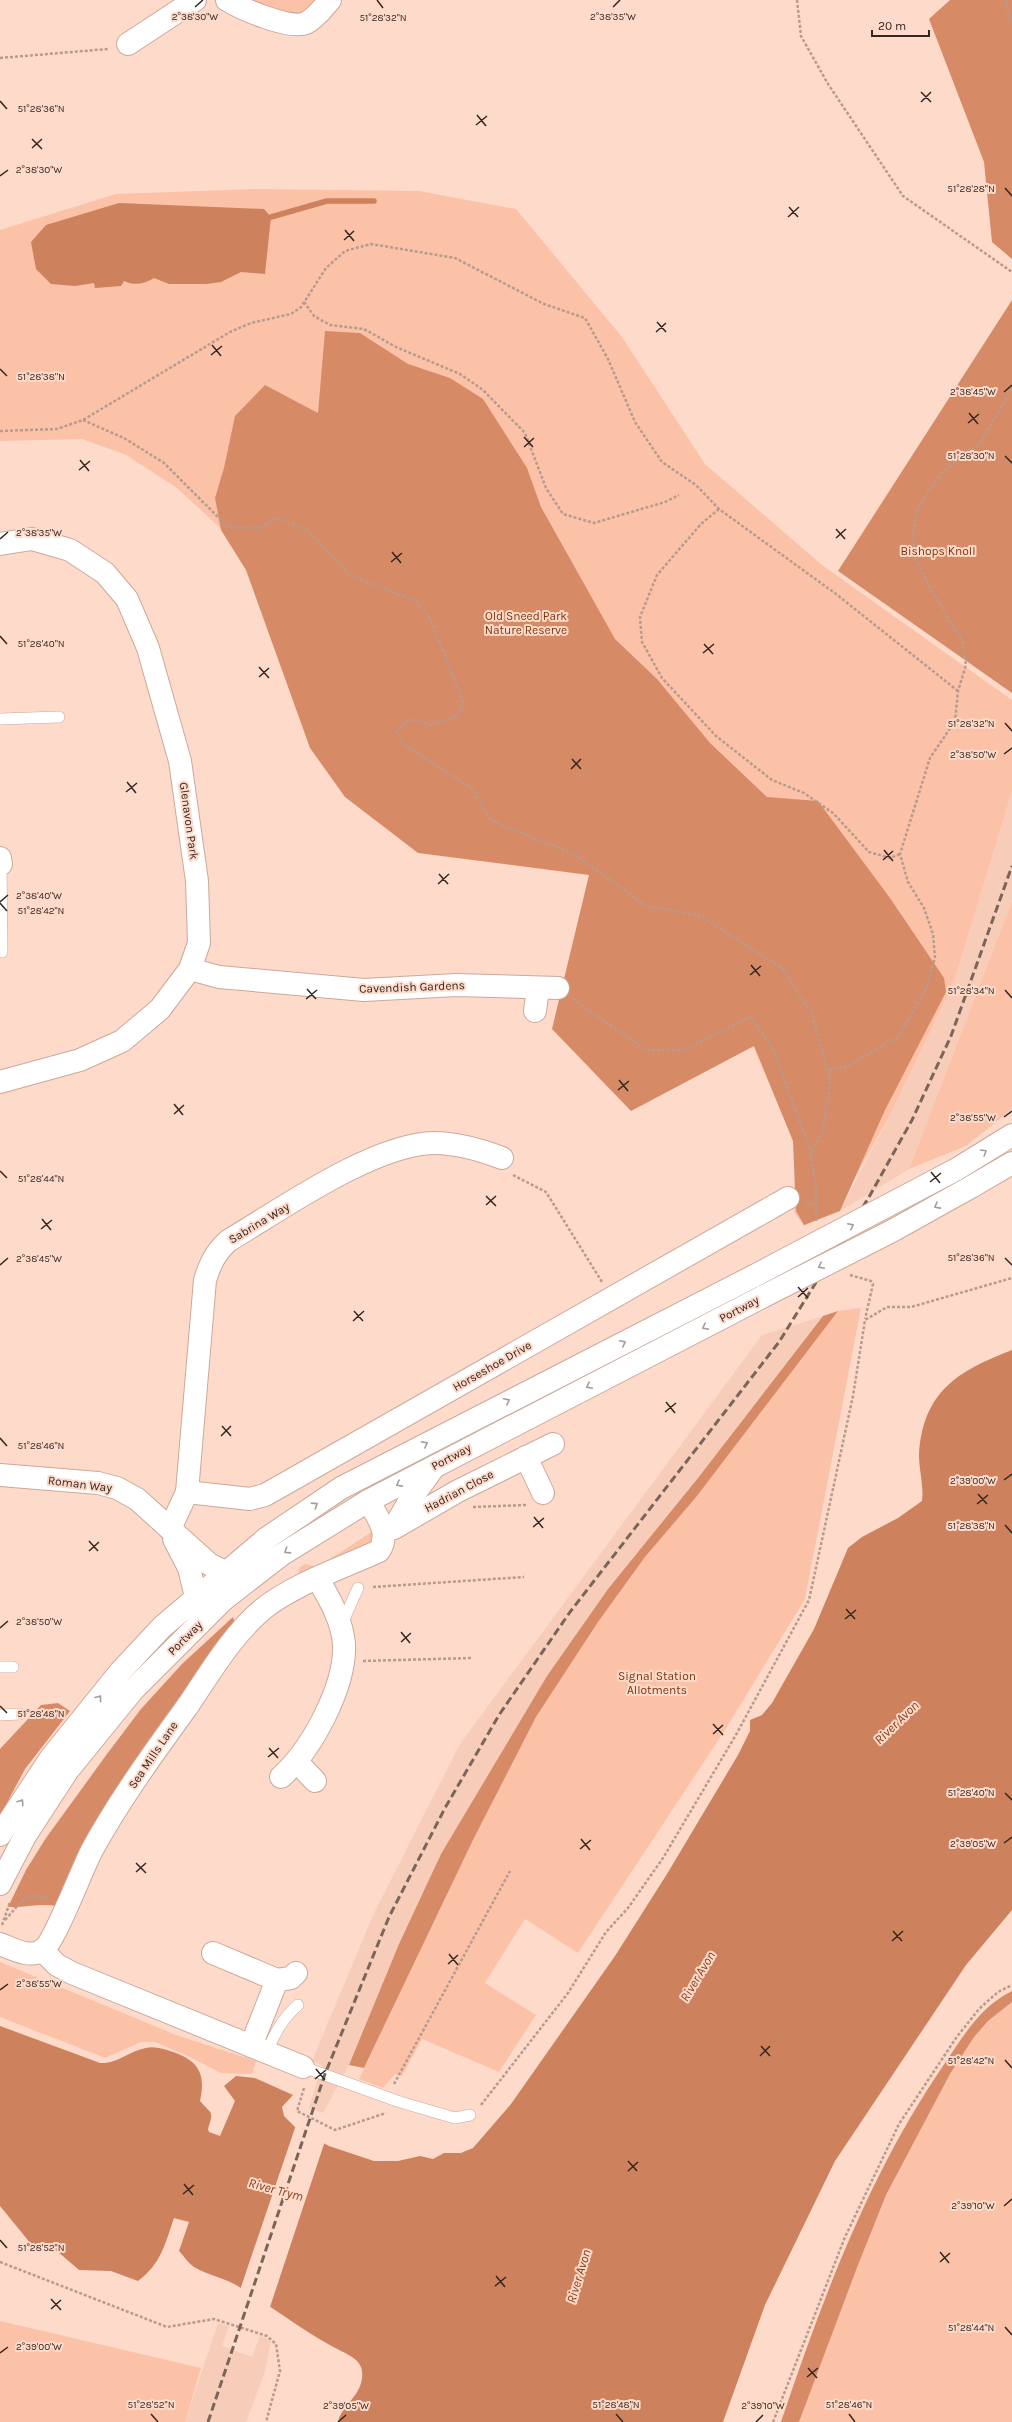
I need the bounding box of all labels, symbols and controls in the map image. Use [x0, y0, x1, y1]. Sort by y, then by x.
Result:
text: 2°38'30"W [172, 11, 218, 23]
text: 2°38'35"W [590, 11, 636, 23]
text: 51°28'32"N [359, 12, 407, 24]
scale bar [872, 12, 929, 38]
text: 20 m [878, 19, 906, 33]
text: 51°28'36"N [17, 103, 65, 115]
text: 2°38'30"W [16, 164, 62, 176]
text: 51°28'28"N [947, 183, 995, 195]
text: 51°28'38"N [17, 371, 65, 383]
text: 2°38'45"W [950, 386, 996, 398]
text: 51°28'30"N [947, 450, 995, 462]
text: 2°38'35"W [16, 527, 62, 539]
park label: Bishops Knoll [900, 544, 976, 558]
park label: Old Sneed Park Nature Reserve [485, 609, 567, 637]
text: 51°28'40"N [17, 638, 65, 650]
text: 51°28'32"N [947, 718, 995, 730]
text: 2°38'50"W [950, 749, 996, 761]
street label: Glenavon Park [177, 781, 201, 861]
text: 2°38'40"W [16, 890, 62, 902]
text: 51°28'42"N [18, 905, 64, 917]
street label: Cavendish Gardens [359, 978, 465, 996]
text: 51°28'34"N [947, 985, 995, 997]
text: 2°38'55"W [950, 1112, 996, 1124]
one-way arrow [980, 1149, 987, 1156]
text: 51°28'44"N [18, 1173, 64, 1185]
street label: Sabrina Way [226, 1199, 292, 1247]
one-way arrow [934, 1202, 941, 1209]
one-way arrow [846, 1223, 854, 1230]
text: 51°28'36"N [947, 1252, 995, 1264]
text: 2°38'45"W [16, 1253, 62, 1265]
one-way arrow [818, 1261, 826, 1269]
street label: Portway [717, 1293, 762, 1325]
one-way arrow [701, 1322, 709, 1329]
street label: Horseshoe Drive [450, 1338, 534, 1394]
one-way arrow [619, 1340, 626, 1347]
one-way arrow [586, 1381, 593, 1389]
one-way arrow [503, 1398, 510, 1406]
text: 51°28'46"N [18, 1440, 64, 1452]
one-way arrow [421, 1441, 428, 1449]
street label: Portway [429, 1441, 474, 1473]
street label: Hadrian Close [422, 1467, 496, 1515]
street label: Roman Way [47, 1473, 113, 1495]
text: 2°39'00"W [950, 1475, 996, 1487]
one-way arrow [396, 1480, 403, 1487]
one-way arrow [311, 1503, 318, 1510]
text: 51°28'38"N [947, 1520, 995, 1532]
one-way arrow [284, 1546, 291, 1553]
text: 2°38'50"W [16, 1616, 62, 1628]
street label: Portway [165, 1618, 205, 1658]
park label: Signal Station Allotments [618, 1669, 696, 1697]
one-way arrow [94, 1696, 101, 1703]
water label: River Avon [871, 1698, 922, 1747]
text: 51°28'48"N [17, 1708, 65, 1720]
street label: Sea Mills Lane [125, 1719, 181, 1791]
text: 51°28'40"N [947, 1787, 995, 1799]
one-way arrow [16, 1800, 23, 1807]
text: 2°39'05"W [950, 1838, 996, 1850]
water label: River Avon [677, 1949, 718, 2004]
text: 2°38'55"W [16, 1978, 62, 1990]
text: 51°28'42"N [948, 2055, 994, 2067]
water label: River Trym [247, 2175, 305, 2204]
text: 2°39'10"W [951, 2200, 995, 2212]
text: 51°28'52"N [18, 2242, 64, 2254]
water label: River Avon [563, 2247, 594, 2305]
text: 51°28'44"N [948, 2322, 994, 2334]
text: 2°39'00"W [16, 2341, 62, 2353]
text: 51°28'52"N [128, 2399, 174, 2411]
text: 51°28'48"N [592, 2399, 640, 2411]
text: 51°28'46"N [826, 2399, 872, 2411]
text: 2°39'05"W [323, 2400, 369, 2412]
text: 2°39'10"W [741, 2400, 785, 2412]

